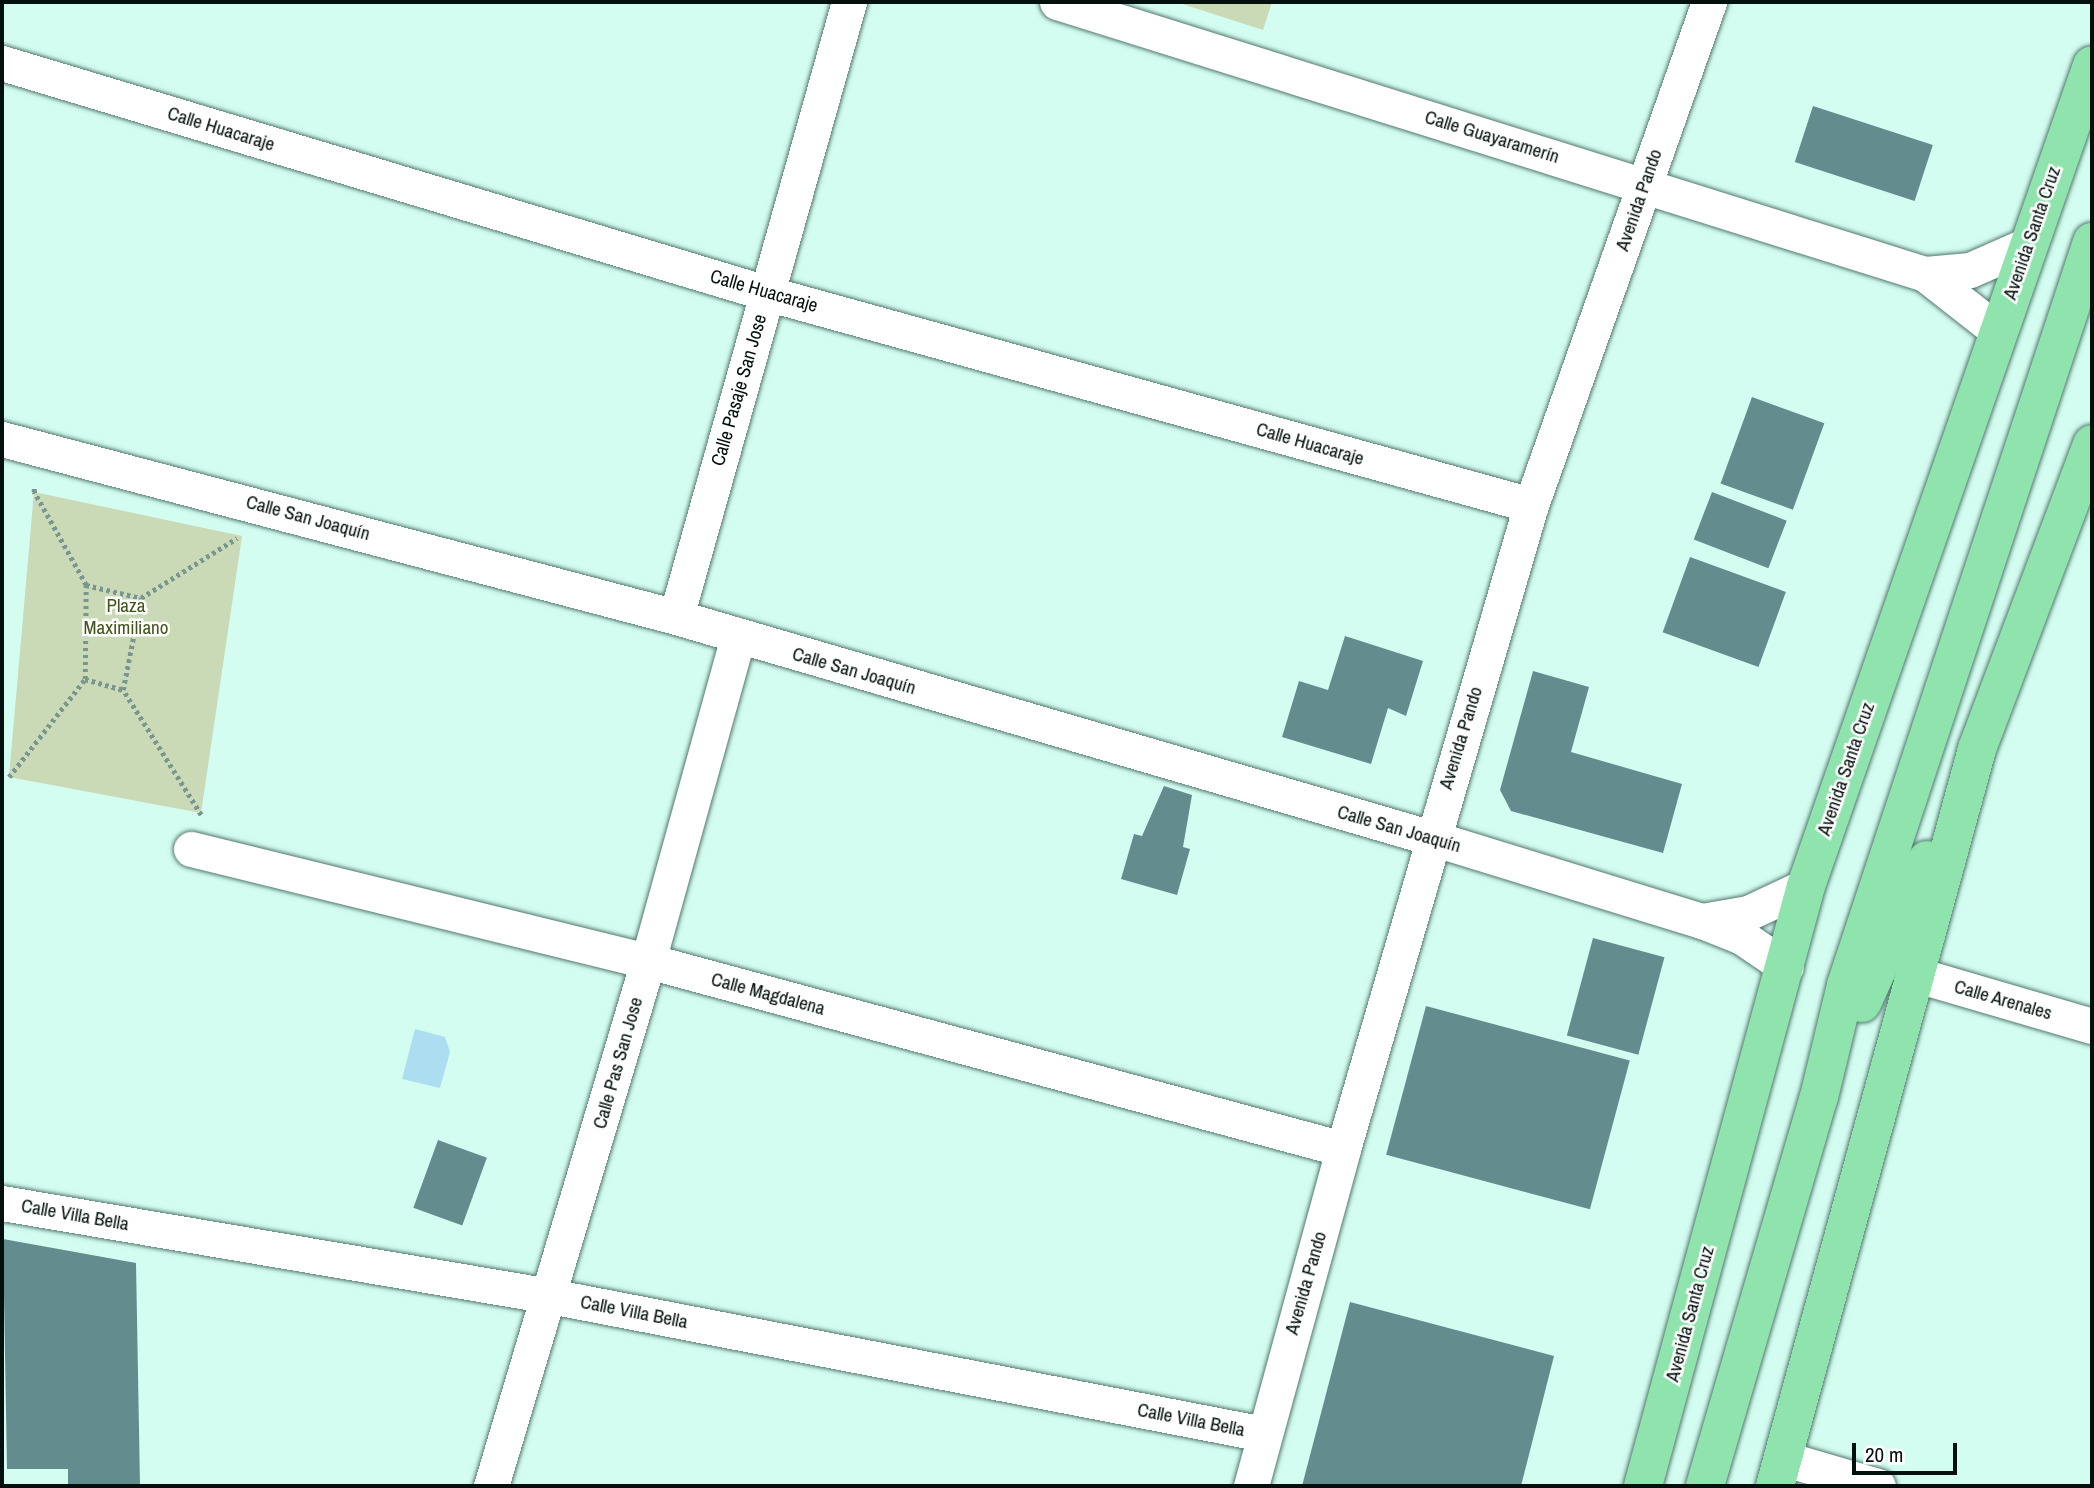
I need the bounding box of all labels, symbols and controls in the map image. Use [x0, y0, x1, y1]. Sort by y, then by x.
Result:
street label: Calle Huacaraje [165, 102, 277, 156]
street label: Calle Guayaramerín [1422, 106, 1562, 168]
street label: Avenida Pando [1611, 146, 1667, 254]
street label: Avenida Santa Cruz [1999, 163, 2065, 303]
street label: Calle Huacaraje [708, 265, 820, 317]
street label: Calle Pasaje San Jose [706, 312, 772, 468]
street label: Calle Huacaraje [1254, 418, 1366, 470]
street label: Calle San Joaquín [244, 491, 372, 545]
park label: Plaza Maximiliano [84, 595, 168, 639]
street label: Calle San Joaquín [790, 642, 918, 700]
street label: Avenida Pando [1435, 684, 1487, 792]
street label: Avenida Santa Cruz [1813, 699, 1879, 839]
street label: Calle San Joaquín [1335, 800, 1463, 858]
street label: Calle Magdalena [709, 968, 827, 1020]
street label: Calle Arenales [1951, 975, 2055, 1025]
street label: Calle Pas San Jose [588, 995, 648, 1131]
street label: Calle Villa Bella [19, 1194, 131, 1236]
street label: Avenida Pando [1280, 1229, 1332, 1337]
street label: Avenida Santa Cruz [1661, 1244, 1719, 1384]
street label: Calle Villa Bella [578, 1290, 690, 1334]
street label: Calle Villa Bella [1135, 1398, 1247, 1442]
scale bar [1856, 1428, 1961, 1472]
text: 20 m [1865, 1440, 1903, 1469]

